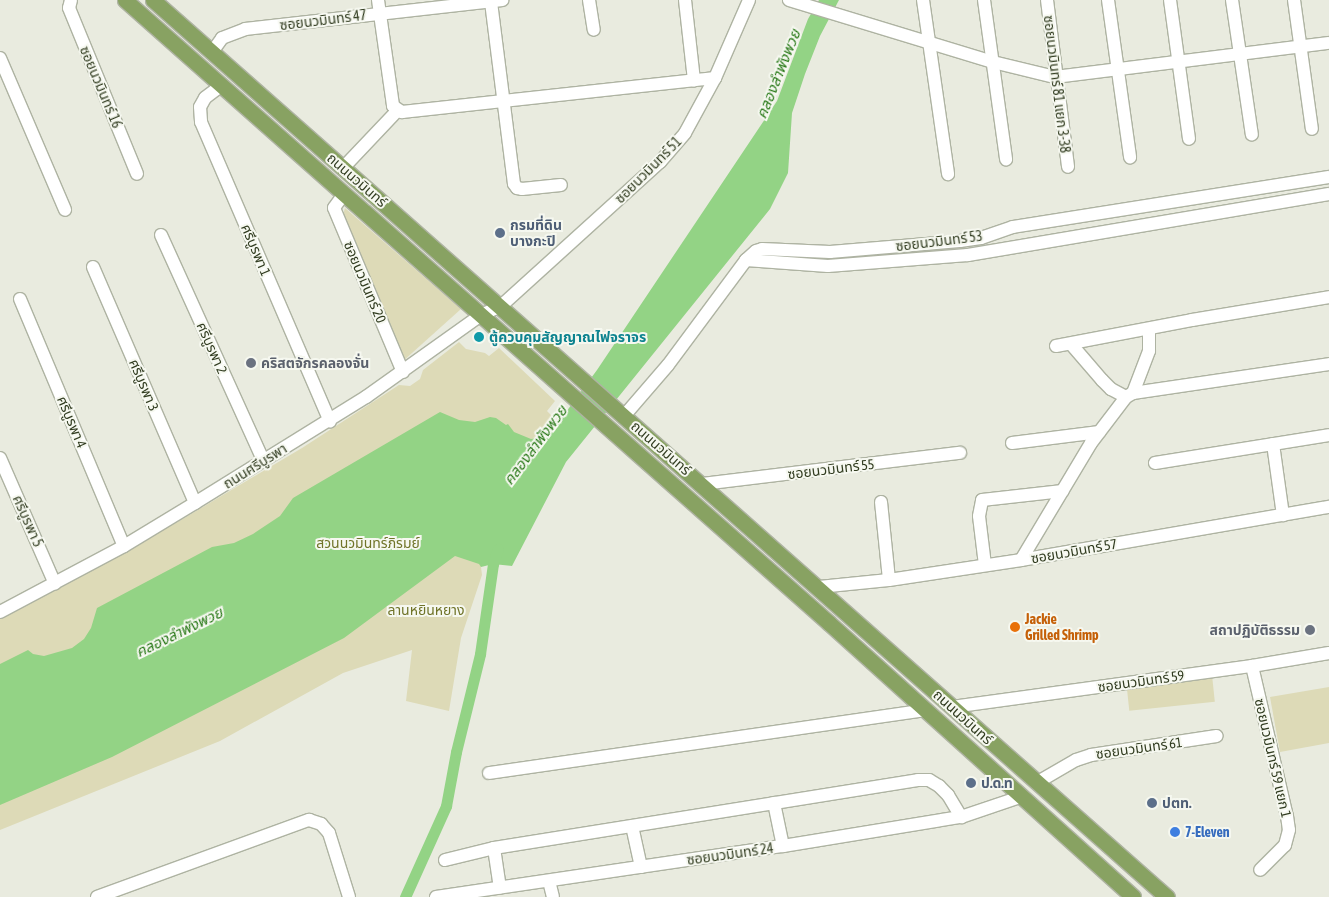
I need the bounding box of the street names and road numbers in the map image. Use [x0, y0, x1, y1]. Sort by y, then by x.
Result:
street label: ซอยนวมินทร์ 47 [279, 6, 367, 34]
street label: ซอยนวมินทร์ 81 แยก 3-38 [1040, 14, 1074, 154]
street label: ซอยนวมินทร์ 16 [76, 44, 126, 130]
street label: ซอยนวมินทร์ 51 [611, 133, 685, 207]
street label: ถนนนวมินทร์ [324, 150, 390, 210]
street label: ศรีบูรพา 1 [238, 221, 274, 279]
street label: ซอยนวมินทร์ 53 [895, 227, 983, 255]
street label: ซอยนวมินทร์ 20 [340, 239, 390, 325]
street label: ศรีบูรพา 2 [193, 320, 231, 376]
street label: ศรีบูรพา 3 [126, 356, 162, 414]
street label: ศรีบูรพา 4 [54, 393, 90, 451]
street label: ถนนนวมินทร์ [628, 418, 694, 478]
street label: ถนนศรีบูรพา [220, 440, 290, 492]
street label: ซอยนวมินทร์ 55 [787, 455, 875, 483]
street label: ศรีบูรพา 5 [9, 493, 47, 549]
street label: ซอยนวมินทร์ 57 [1030, 535, 1118, 567]
street label: ซอยนวมินทร์ 59 [1097, 667, 1185, 695]
street label: ถนนนวมินทร์ [930, 686, 996, 748]
street label: ซอยนวมินทร์ 59 แยก 1 [1251, 697, 1295, 819]
street label: ซอยนวมินทร์ 61 [1095, 734, 1183, 762]
street label: ซอยนวมินทร์ 24 [686, 840, 774, 868]

